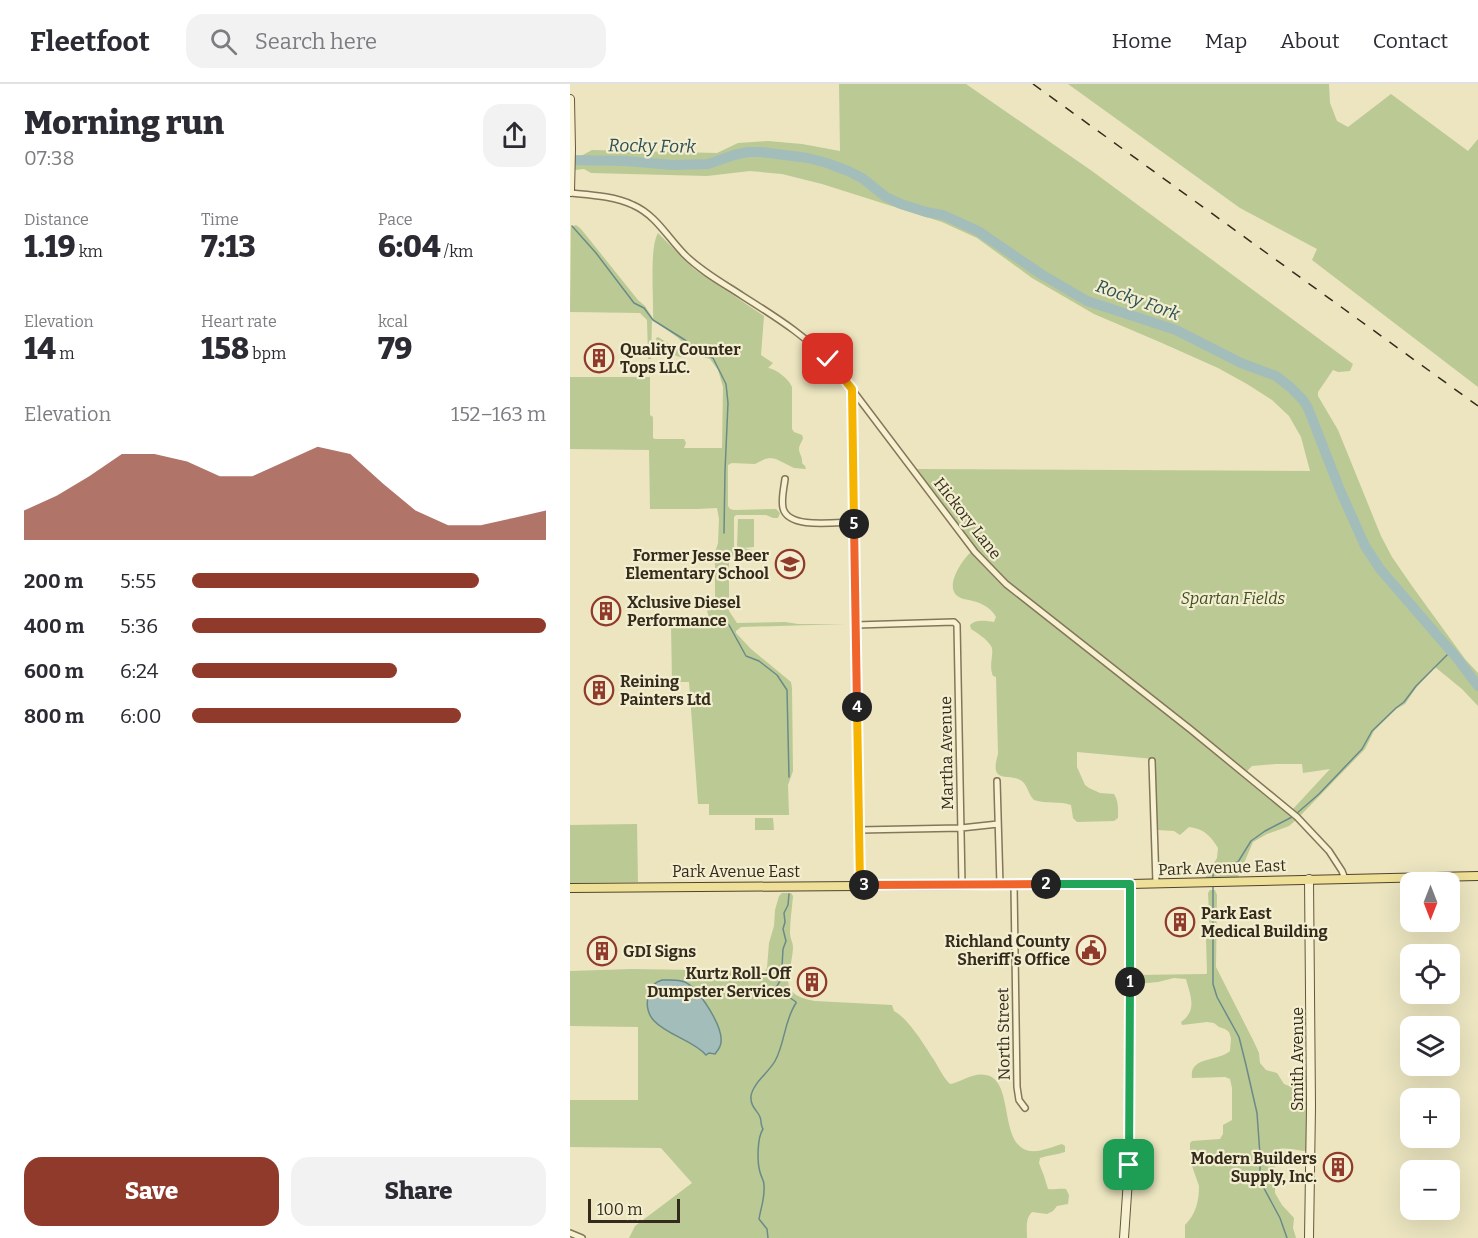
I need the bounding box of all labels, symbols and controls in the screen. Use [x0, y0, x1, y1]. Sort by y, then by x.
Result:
search box [186, 14, 606, 68]
text: Fleetfoot [30, 25, 150, 58]
icon: search [207, 25, 240, 58]
text: Search here [255, 28, 377, 55]
text: Home [1112, 28, 1172, 54]
text: Map [1205, 28, 1247, 54]
text: About [1280, 28, 1340, 54]
text: Contact [1373, 28, 1448, 54]
text: Morning run [24, 103, 224, 143]
button: share [483, 104, 546, 167]
water label: Rocky Fork [608, 134, 696, 158]
text: 07:38 [24, 146, 75, 170]
text: Distance [24, 210, 89, 229]
text: Time [201, 210, 239, 229]
text: Pace [378, 210, 413, 229]
text: 1.19 [24, 229, 76, 265]
text: 7:13 [201, 229, 256, 265]
text: 6:04 [378, 229, 441, 265]
text: km [76, 242, 103, 261]
text: /km [441, 242, 473, 261]
water label: Rocky Fork [1093, 275, 1183, 325]
text: Elevation [24, 312, 94, 331]
text: Heart rate [201, 312, 277, 331]
text: kcal [378, 312, 408, 331]
text: 14 [24, 331, 56, 367]
text: 158 [201, 331, 249, 367]
text: 79 [378, 331, 412, 367]
pin [802, 333, 853, 384]
place label: Quality Counter Tops LLC. [620, 340, 741, 377]
building icon: Quality Counter Tops LLC. [583, 342, 615, 374]
icon: check [811, 342, 844, 375]
text: m [56, 344, 74, 363]
text: bpm [249, 344, 286, 363]
text: Elevation [24, 402, 111, 426]
text: 152–163 m [451, 402, 546, 426]
street label: Hickory Lane [930, 474, 1005, 563]
pin: 5 [839, 509, 869, 539]
text: 5 [850, 514, 858, 533]
place label: Former Jesse Beer Elementary School [625, 546, 769, 583]
school or university icon: Former Jesse Beer Elementary School [774, 548, 806, 580]
text: 200 m [24, 569, 83, 593]
text: 5:55 [120, 569, 156, 593]
park label: Spartan Fields [1181, 589, 1286, 608]
place label: Xclusive Diesel Performance [627, 593, 741, 630]
building icon: Xclusive Diesel Performance [590, 595, 622, 627]
text: 400 m [24, 614, 84, 638]
text: 5:36 [120, 614, 158, 638]
text: 600 m [24, 659, 84, 683]
text: 6:24 [120, 659, 159, 683]
place label: Reining Painters Ltd [620, 672, 711, 709]
building icon: Reining Painters Ltd [583, 674, 615, 706]
pin: 4 [842, 692, 872, 722]
street label: Martha Avenue [936, 696, 957, 810]
text: 4 [852, 697, 862, 716]
text: 800 m [24, 704, 84, 728]
text: 6:00 [120, 704, 162, 728]
street label: Park Avenue East [1158, 856, 1287, 879]
street label: Park Avenue East [672, 862, 800, 881]
pin: 2 [1031, 869, 1061, 899]
pin: 3 [849, 870, 879, 900]
north arrow [1400, 872, 1460, 932]
map controls [1400, 872, 1460, 1220]
text: 2 [1041, 874, 1051, 893]
text: 3 [859, 875, 869, 894]
place label: Park East Medical Building [1201, 904, 1328, 941]
building icon: Park East Medical Building [1164, 906, 1196, 938]
place label: Richland County Sheriff's Office [945, 932, 1070, 969]
public building icon: Richland County Sheriff's Office [1075, 934, 1107, 966]
building icon: GDI Signs [586, 935, 618, 967]
place label: GDI Signs [623, 942, 696, 961]
button: locate [1400, 944, 1460, 1004]
place label: Kurtz Roll-Off Dumpster Services [647, 964, 792, 1001]
building icon: Kurtz Roll-Off Dumpster Services [796, 966, 828, 998]
pin: 1 [1115, 967, 1145, 997]
text: 1 [1127, 972, 1133, 991]
street label: North Street [993, 987, 1014, 1080]
street label: Smith Avenue [1288, 1007, 1307, 1111]
button: layers [1400, 1016, 1460, 1076]
button: + [1400, 1088, 1460, 1148]
pin [1103, 1139, 1154, 1190]
icon: arrive [1112, 1148, 1145, 1181]
place label: Modern Builders Supply, Inc. [1191, 1149, 1317, 1186]
building icon: Modern Builders Supply, Inc. [1322, 1151, 1354, 1183]
button: Save [24, 1157, 279, 1226]
button: Share [291, 1157, 546, 1226]
button: − [1400, 1160, 1460, 1220]
scale bar [588, 1196, 680, 1224]
text: 100 m [597, 1200, 642, 1219]

